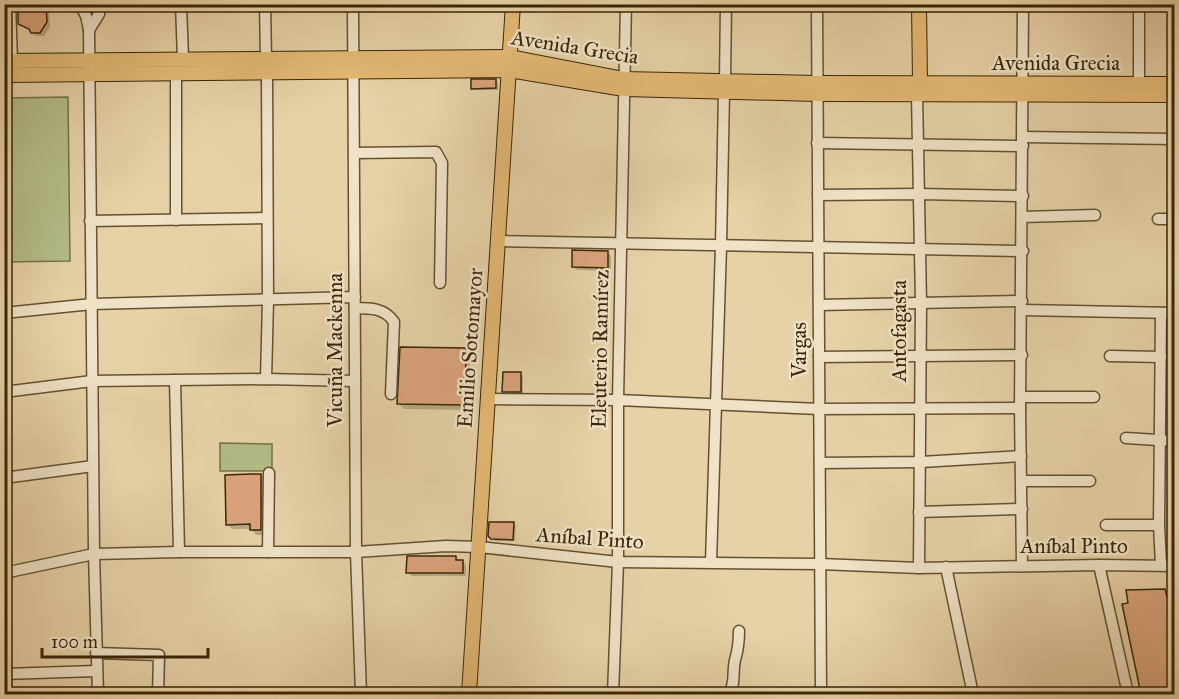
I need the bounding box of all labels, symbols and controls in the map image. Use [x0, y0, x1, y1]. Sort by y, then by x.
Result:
street label: Avenida Grecia [509, 24, 640, 70]
street label: Avenida Grecia [991, 50, 1120, 76]
street label: Emilio Sotomayor [451, 267, 489, 429]
street label: Eleuterio Ramírez [586, 269, 614, 429]
street label: Vicuña Mackenna [322, 273, 348, 428]
street label: Antofagasta [886, 280, 912, 383]
street label: Vargas [786, 322, 812, 379]
street label: Aníbal Pinto [534, 521, 645, 555]
street label: Aníbal Pinto [1019, 533, 1128, 559]
scale bar [42, 621, 208, 659]
text: 100 m [51, 631, 98, 653]

